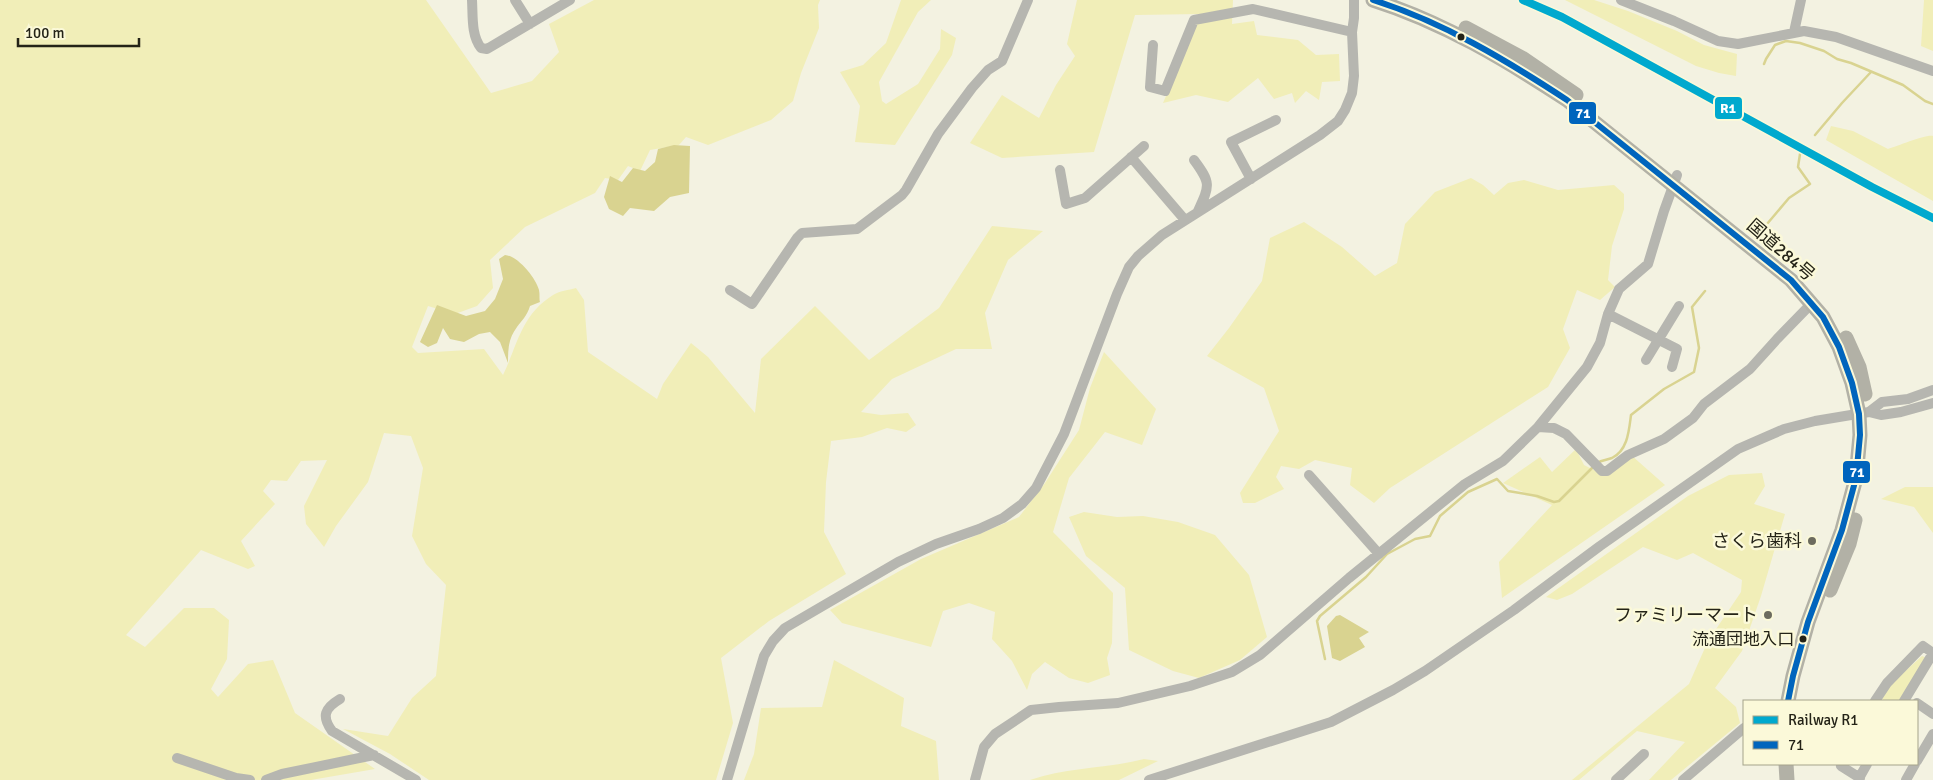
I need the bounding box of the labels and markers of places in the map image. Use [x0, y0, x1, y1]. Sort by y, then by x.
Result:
unlabelled marker [1456, 32, 1466, 42]
place label: さくら歯科 [1712, 530, 1802, 552]
marker: さくら歯科 [1806, 535, 1818, 547]
place label: ファミリーマート [1614, 604, 1758, 626]
marker: ファミリーマート [1762, 609, 1774, 621]
place label: 流通団地入口 [1692, 629, 1794, 650]
marker: 流通団地入口 [1798, 634, 1808, 644]

